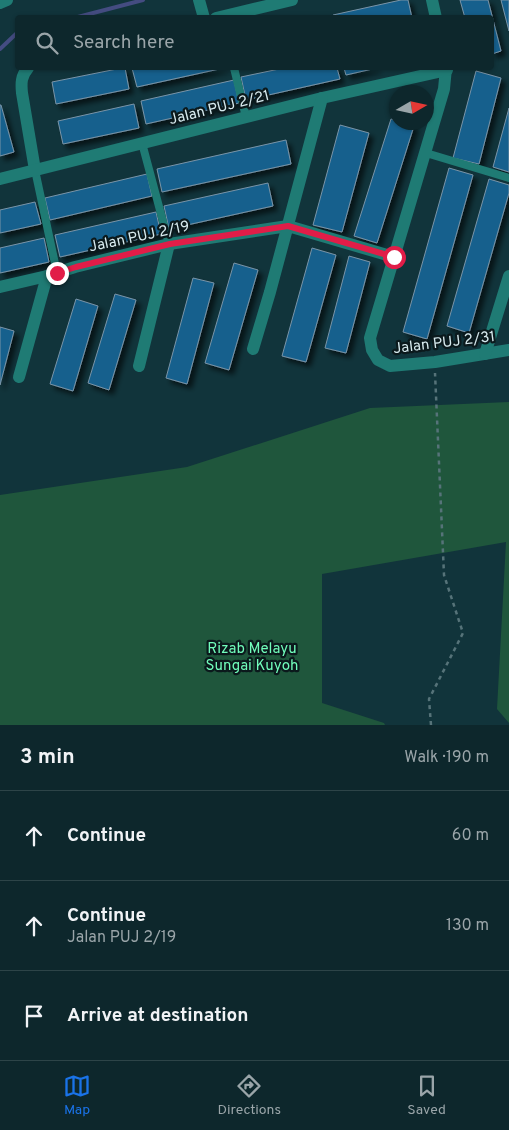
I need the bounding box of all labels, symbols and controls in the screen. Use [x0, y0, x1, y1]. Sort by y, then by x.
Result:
search box [15, 15, 494, 70]
icon: search [33, 29, 61, 57]
text: Search here [73, 31, 175, 55]
north arrow [389, 85, 434, 130]
street label: Jalan PUJ 2/21 [167, 87, 272, 130]
street label: Jalan PUJ 2/19 [87, 218, 191, 257]
route start [383, 246, 406, 269]
route end [46, 262, 69, 285]
street label: Jalan PUJ 2/31 [392, 328, 496, 359]
park label: Rizab Melayu Sungai Kuyoh [205, 640, 299, 676]
text: 3 min [20, 744, 75, 771]
text: Walk · 190 m [404, 748, 489, 768]
icon: ahead [20, 822, 48, 850]
text: Continue [67, 824, 146, 848]
text: 60 m [452, 826, 489, 846]
text: Continue [67, 904, 146, 928]
icon: ahead [20, 912, 48, 940]
text: 130 m [446, 916, 489, 936]
text: Jalan PUJ 2/19 [67, 928, 176, 948]
icon: arrive [20, 1002, 48, 1030]
text: Arrive at destination [67, 1004, 248, 1028]
tab: Map [63, 1072, 91, 1119]
tab: Directions [217, 1072, 281, 1119]
tab: Saved [407, 1072, 446, 1119]

